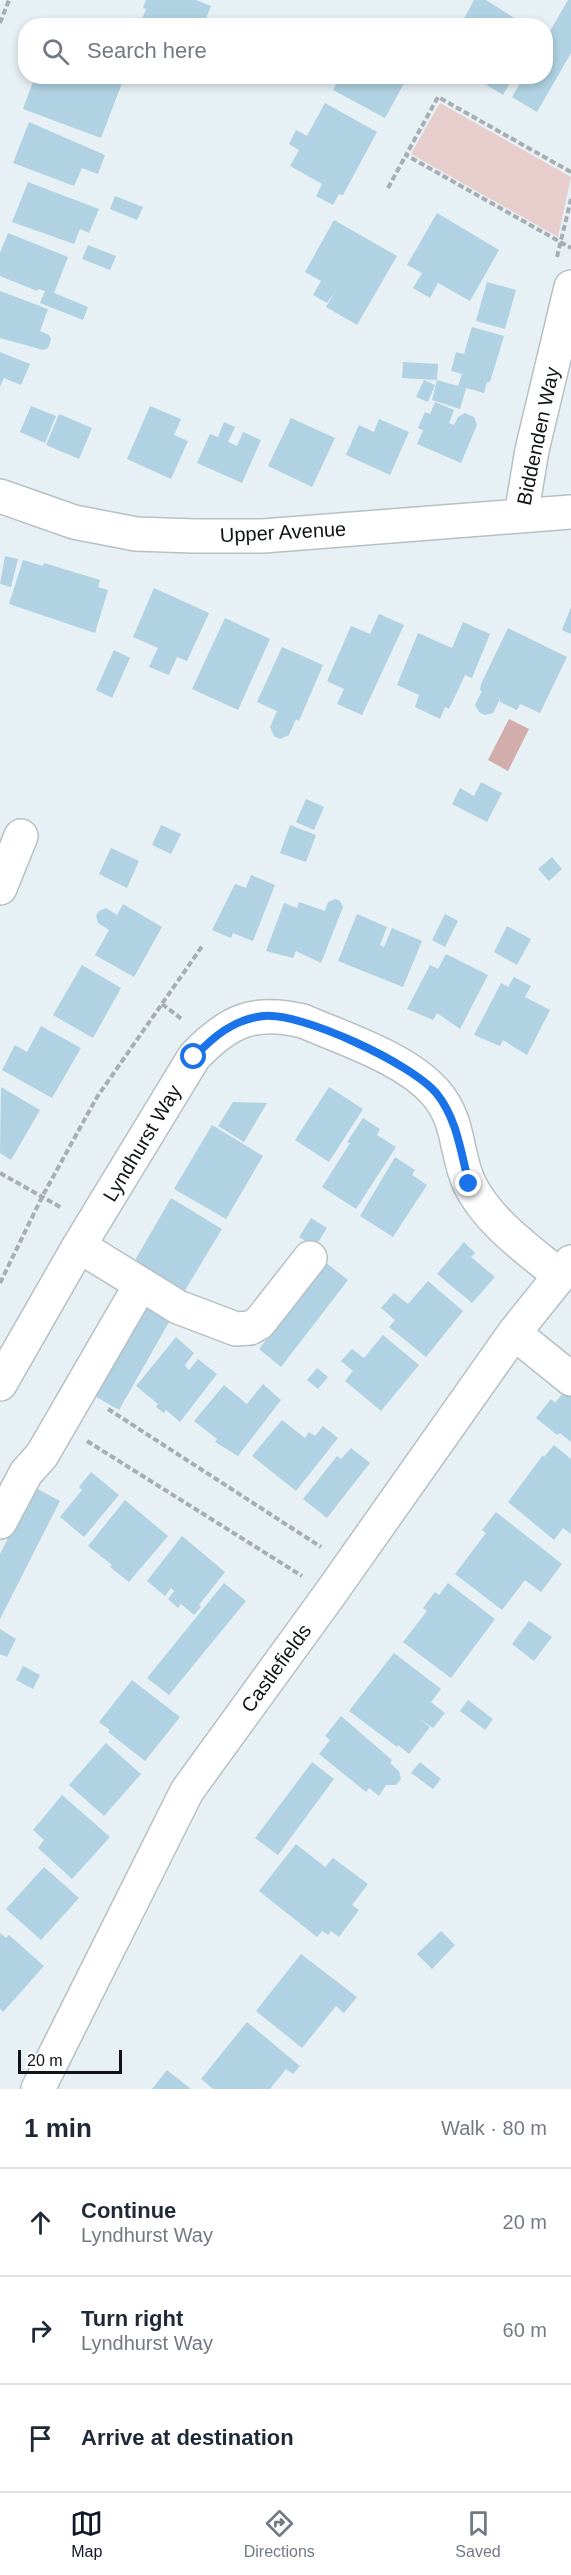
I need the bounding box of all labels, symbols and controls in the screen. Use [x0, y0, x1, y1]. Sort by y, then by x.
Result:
search box [18, 18, 553, 84]
icon: search [39, 35, 72, 68]
text: Search here [87, 38, 207, 63]
street label: Biddenden Way [513, 365, 563, 507]
street label: Upper Avenue [219, 518, 347, 546]
route start [180, 1043, 206, 1069]
street label: Lyndhurst Way [99, 1081, 185, 1205]
route end [455, 1170, 481, 1196]
street label: Castlefields [237, 1620, 315, 1716]
scale bar [18, 2047, 122, 2074]
text: 20 m [27, 2052, 63, 2069]
text: 1 min [24, 2113, 92, 2143]
text: Walk · 80 m [441, 2117, 547, 2139]
text: Continue [81, 2198, 176, 2223]
icon: ahead [24, 2206, 57, 2239]
text: 20 m [503, 2211, 547, 2233]
text: Lyndhurst Way [81, 2224, 213, 2246]
text: Turn right [81, 2306, 183, 2331]
icon: right [24, 2314, 57, 2347]
text: 60 m [503, 2319, 547, 2341]
text: Lyndhurst Way [81, 2332, 213, 2354]
icon: arrive [24, 2422, 57, 2455]
text: Arrive at destination [81, 2425, 294, 2450]
tab: Map [70, 2507, 103, 2561]
tab: Directions [244, 2507, 315, 2561]
tab: Saved [455, 2507, 501, 2561]

